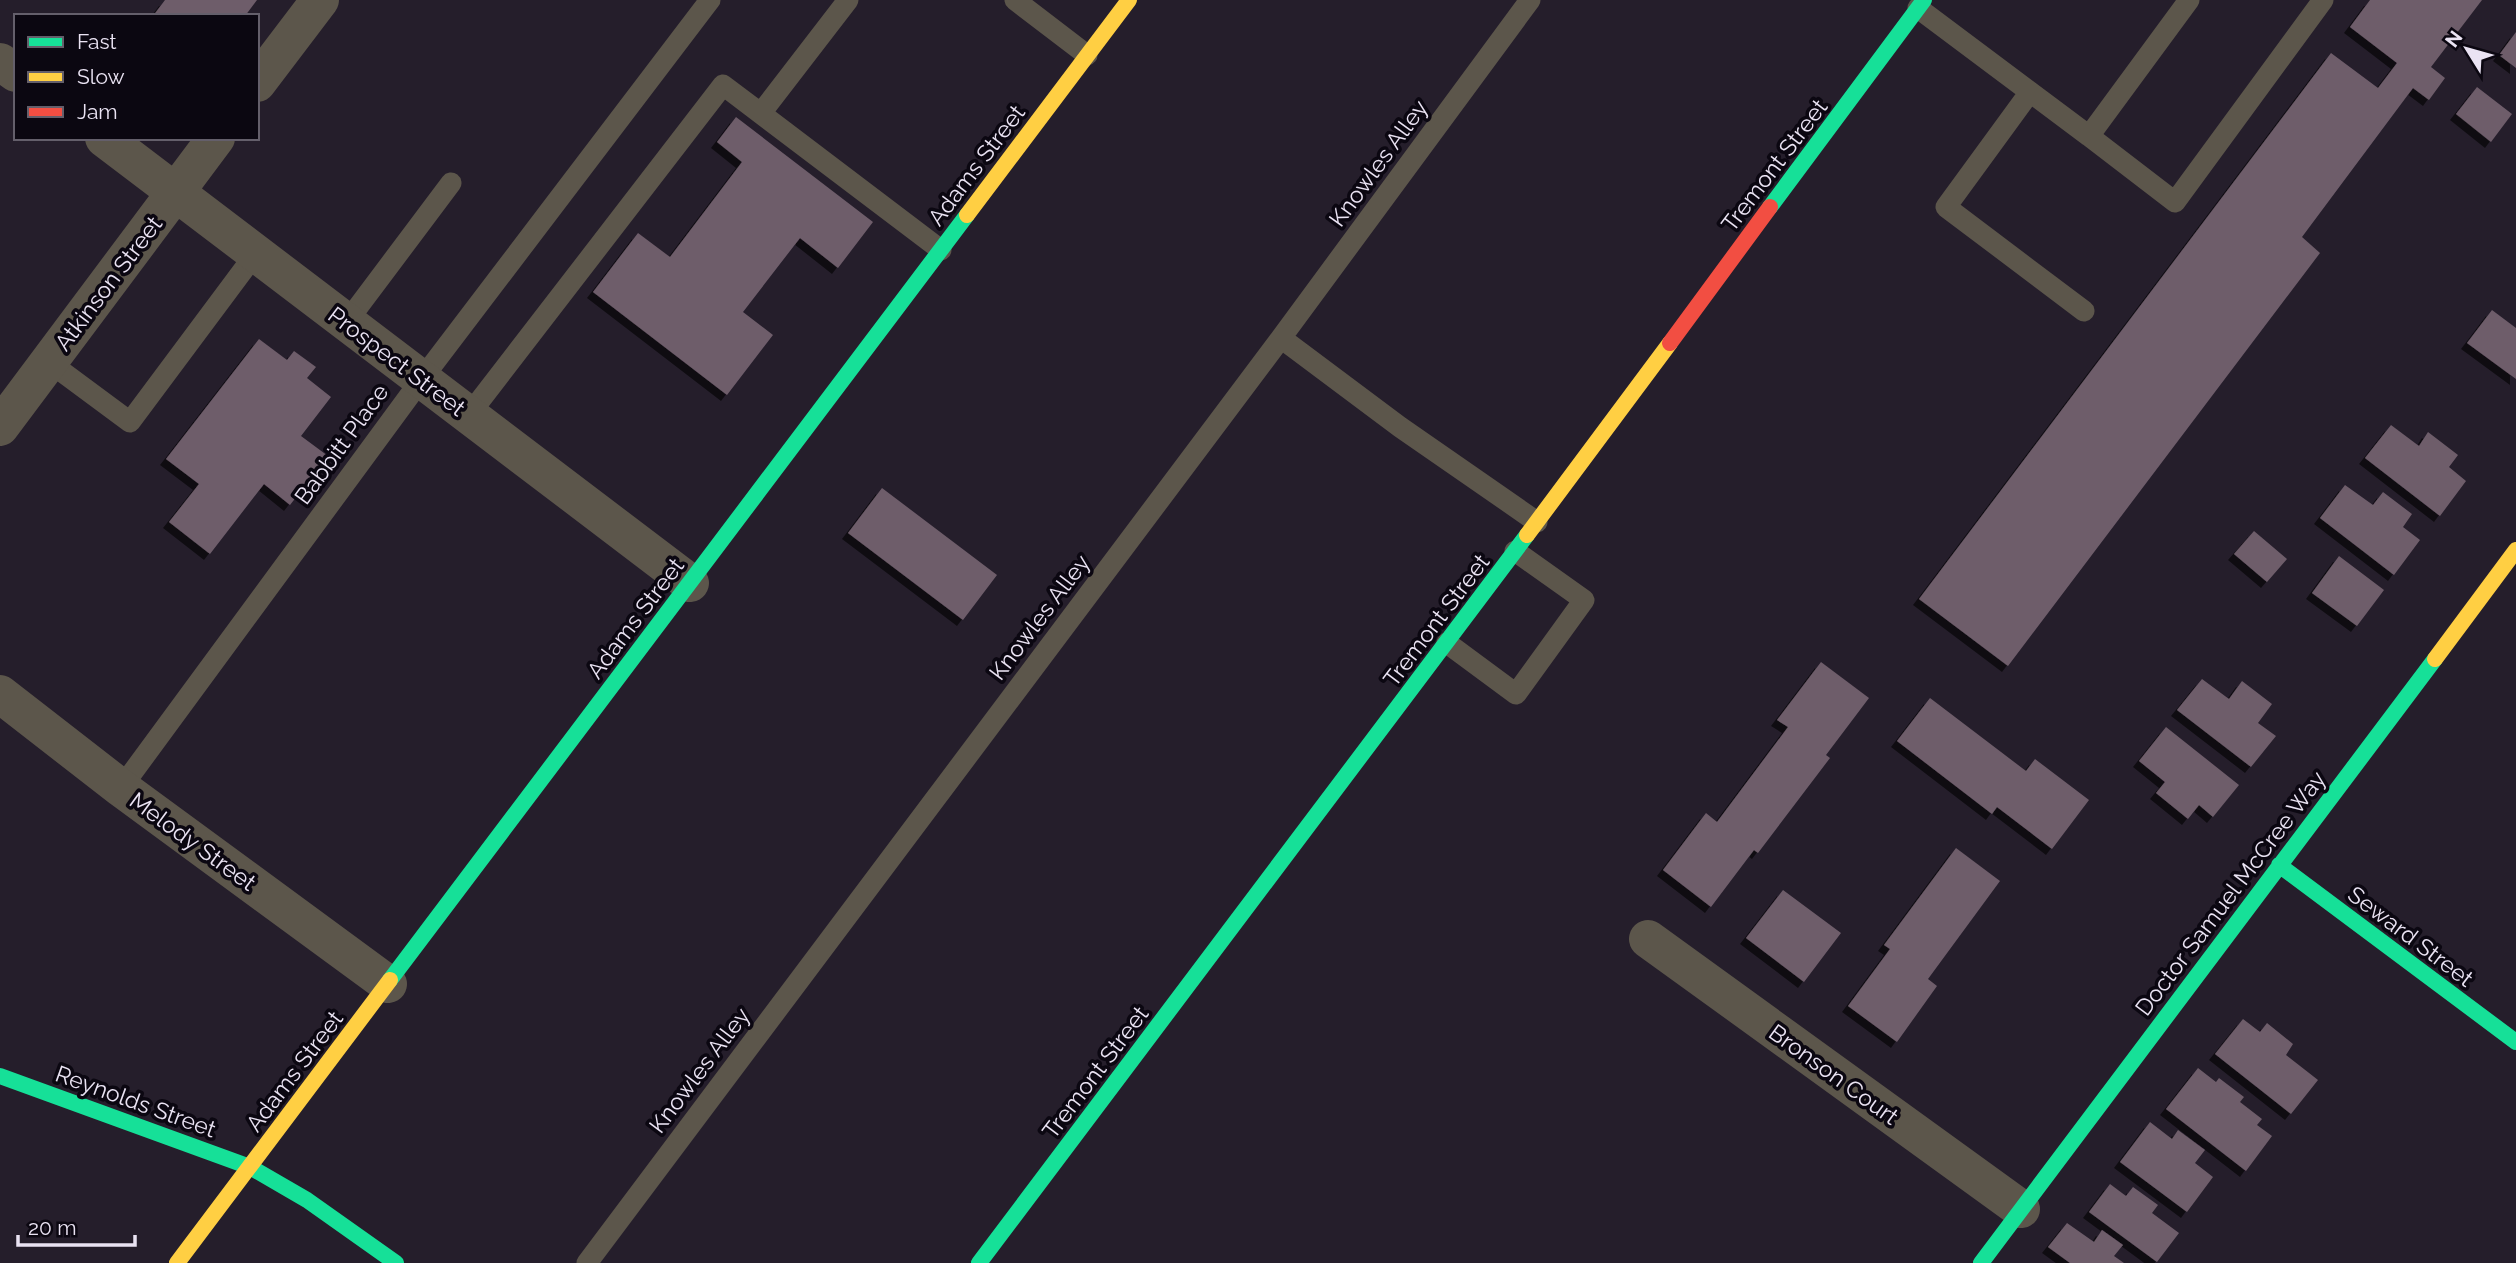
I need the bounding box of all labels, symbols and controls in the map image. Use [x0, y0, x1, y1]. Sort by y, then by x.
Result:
legend [14, 14, 259, 140]
north arrow [2432, 14, 2502, 84]
text: N [2440, 26, 2467, 51]
text: Fast [77, 29, 117, 54]
text: Slow [77, 64, 125, 89]
street label: Tremont Street [1715, 93, 1833, 236]
street label: Knowles Alley [1323, 94, 1433, 232]
text: Jam [77, 99, 118, 124]
street label: Adams Street [922, 99, 1030, 231]
street label: Atkinson Street [49, 210, 167, 356]
street label: Prospect Street [323, 301, 471, 421]
street label: Babbitt Place [288, 379, 394, 509]
street label: Tremont Street [1377, 548, 1495, 691]
street label: Knowles Alley [983, 549, 1095, 685]
street label: Adams Street [581, 552, 689, 684]
street label: Doctor Samuel McCree Way [2129, 765, 2331, 1021]
street label: Melody Street [125, 786, 262, 896]
street label: Seward Street [2343, 880, 2479, 992]
street label: Tremont Street [1036, 1000, 1154, 1143]
street label: Knowles Alley [643, 1002, 755, 1138]
street label: Adams Street [240, 1005, 348, 1137]
street label: Bronson Court [1764, 1018, 1904, 1130]
street label: Reynolds Street [52, 1059, 220, 1143]
scale bar [18, 1204, 135, 1248]
text: 20 m [28, 1215, 76, 1240]

